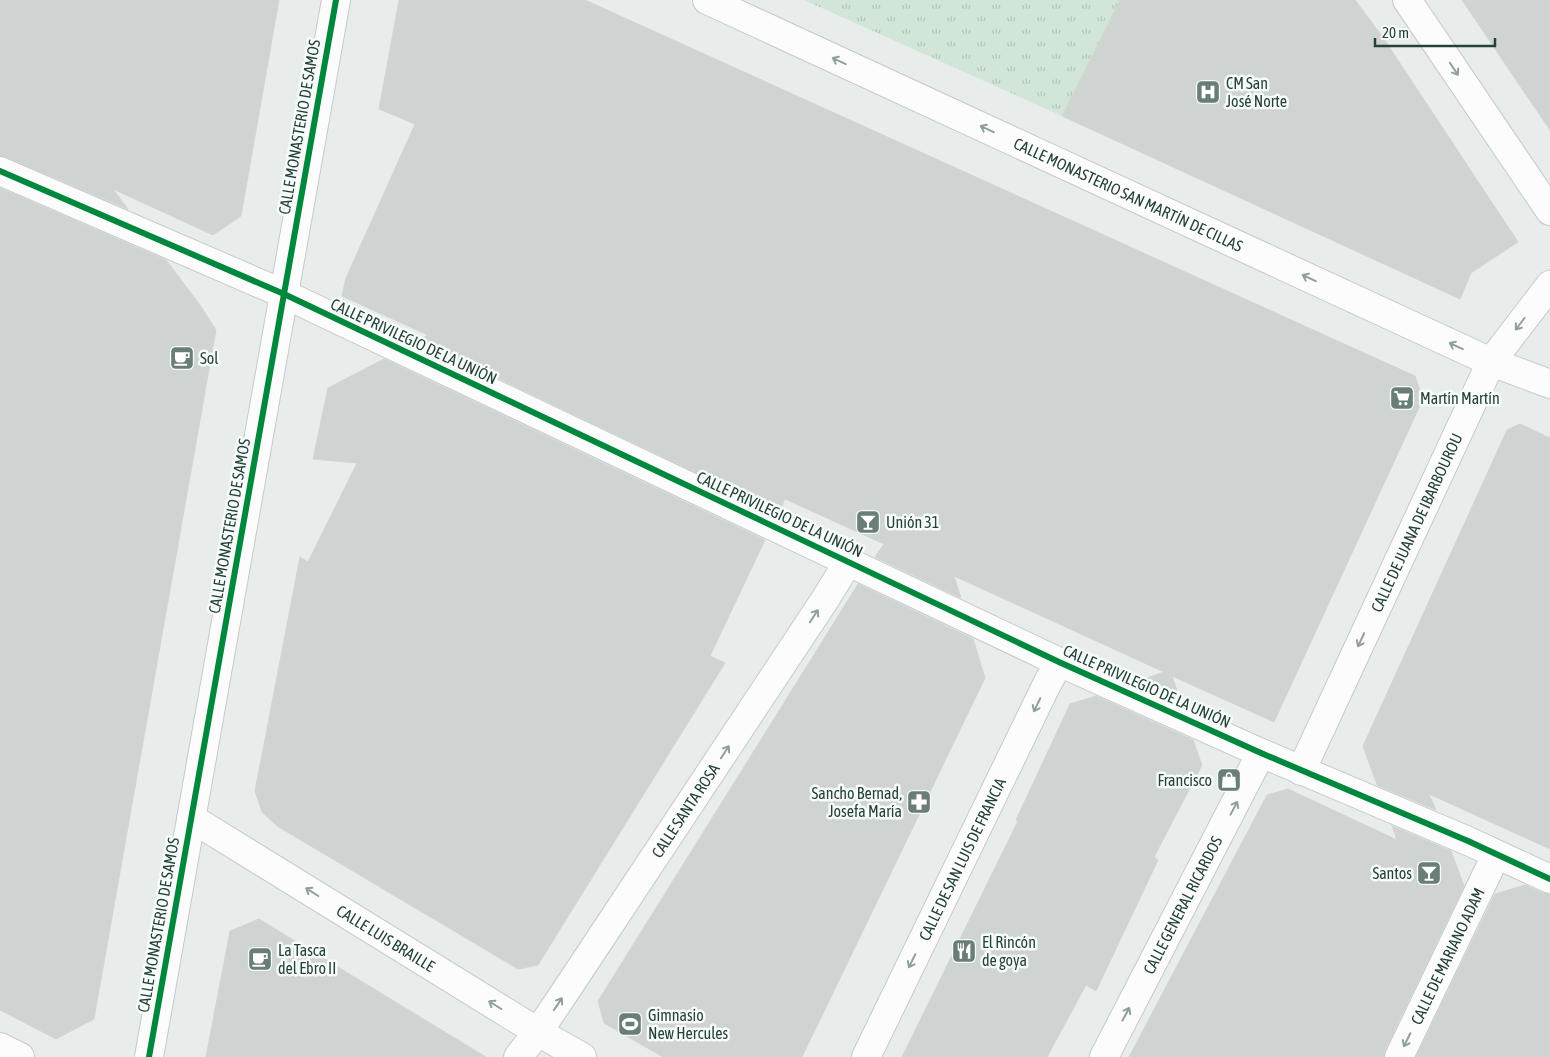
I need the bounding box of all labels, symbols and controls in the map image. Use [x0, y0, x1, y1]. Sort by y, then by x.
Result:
scale bar [1375, 15, 1495, 47]
text: 20 m [1382, 24, 1409, 41]
street label: CALLE MONASTERIO DE SAMOS [275, 38, 323, 216]
one-way arrow [832, 56, 847, 65]
one-way arrow [1450, 62, 1460, 76]
place label: CM San José Norte [1226, 74, 1287, 110]
hospital icon: CM San José Norte [1195, 79, 1221, 105]
one-way arrow [980, 124, 995, 133]
street label: CALLE MONASTERIO SAN MARTÍN DE CILLAS [1011, 134, 1246, 255]
one-way arrow [1302, 273, 1317, 282]
street label: CALLE PRIVILEGIO DE LA UNIÓN [328, 295, 500, 387]
one-way arrow [1515, 317, 1526, 330]
one-way arrow [1449, 341, 1464, 351]
cafe icon: Sol [169, 345, 195, 371]
place label: Sol [200, 349, 219, 367]
supermarket icon: Martín Martín [1389, 385, 1415, 411]
place label: Martín Martín [1420, 389, 1500, 407]
street label: CALLE DE JUANA DE IBARBOUROU [1367, 430, 1466, 615]
street label: CALLE MONASTERIO DE SAMOS [205, 437, 253, 615]
street label: CALLE PRIVILEGIO DE LA UNIÓN [694, 468, 866, 560]
bar icon: Unión 31 [855, 509, 881, 535]
place label: Unión 31 [886, 513, 939, 531]
one-way arrow [809, 609, 819, 623]
one-way arrow [1356, 632, 1366, 647]
street label: CALLE PRIVILEGIO DE LA UNIÓN [1061, 641, 1233, 731]
one-way arrow [1032, 697, 1041, 712]
one-way arrow [720, 745, 730, 759]
street label: CALLE SANTA ROSA [648, 760, 723, 861]
shop icon: Francisco [1216, 767, 1242, 793]
place label: Francisco [1158, 771, 1212, 789]
street label: CALLE DE SAN LUIS DE FRANCIA [915, 775, 1009, 943]
place label: Sancho Bernad, Josefa María [811, 784, 902, 820]
pharmacy icon: Sancho Bernad, Josefa María [906, 789, 932, 815]
one-way arrow [1229, 800, 1239, 815]
street label: CALLE GENERAL RICARDOS [1139, 833, 1226, 977]
street label: CALLE MONASTERIO DE SAMOS [134, 836, 182, 1014]
bar icon: Santos [1416, 860, 1442, 886]
place label: Santos [1372, 864, 1412, 882]
street label: CALLE DE MARIANO ADAM [1407, 885, 1488, 1027]
one-way arrow [306, 887, 320, 897]
street label: CALLE LUIS BRAILLE [334, 901, 438, 975]
place label: El Rincón de goya [982, 933, 1036, 970]
restaurant icon: El Rincón de goya [951, 938, 977, 964]
place label: La Tasca del Ebro II [278, 941, 336, 977]
cafe icon: La Tasca del Ebro II [247, 946, 273, 972]
one-way arrow [907, 954, 917, 969]
one-way arrow [553, 997, 563, 1011]
one-way arrow [489, 1000, 503, 1010]
place label: Gimnasio New Hercules [648, 1006, 729, 1042]
one-way arrow [1122, 1007, 1131, 1022]
sports icon: Gimnasio New Hercules [617, 1011, 643, 1037]
one-way arrow [1402, 1033, 1412, 1048]

